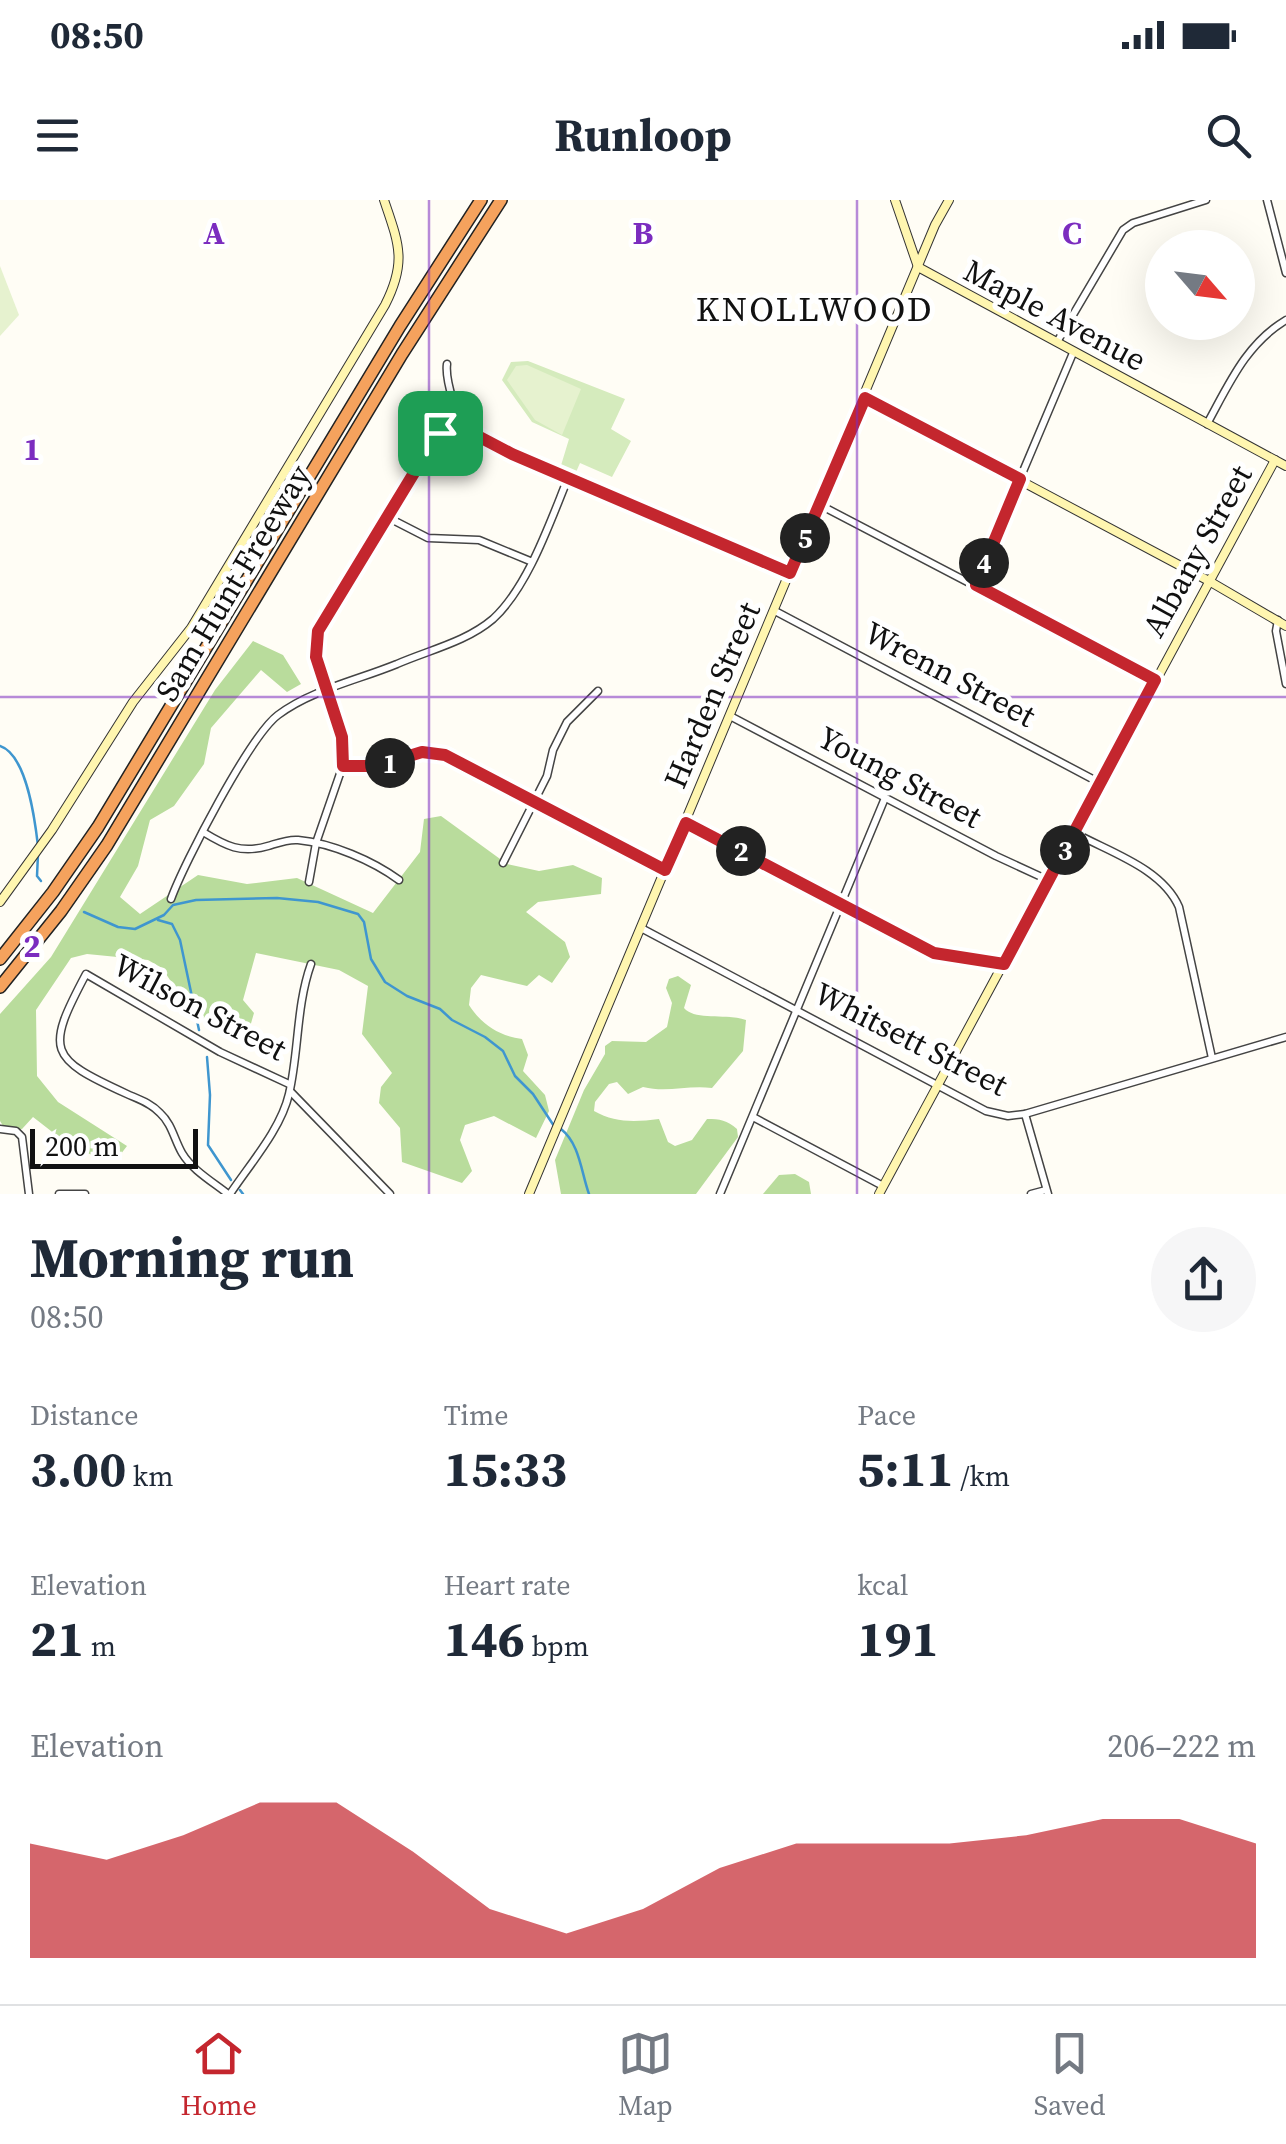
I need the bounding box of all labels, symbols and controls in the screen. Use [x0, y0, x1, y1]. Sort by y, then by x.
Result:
text: 08:50 [50, 9, 144, 61]
text: Runloop [554, 104, 732, 166]
icon: menu [30, 108, 85, 163]
icon: search [1201, 108, 1256, 163]
text: A [203, 211, 225, 255]
text: B [633, 211, 654, 255]
text: C [1062, 211, 1082, 255]
north arrow [1145, 230, 1255, 340]
map controls [1145, 230, 1255, 340]
street label: Maple Avenue [956, 248, 1154, 382]
district label: KNOLLWOOD [696, 285, 934, 333]
pin [398, 391, 483, 476]
icon: arrive [413, 406, 468, 461]
text: 1 [23, 427, 41, 471]
street label: Sam Hunt Freeway [145, 456, 321, 710]
street label: Albany Street [1132, 457, 1263, 645]
pin: 5 [780, 513, 830, 563]
text: 5 [797, 519, 813, 557]
pin: 4 [959, 538, 1009, 588]
text: 4 [976, 544, 992, 582]
street label: Harden Street [653, 595, 771, 795]
street label: Wrenn Street [857, 611, 1044, 738]
street label: Young Street [810, 715, 990, 839]
pin: 1 [365, 738, 415, 788]
text: 1 [382, 744, 398, 782]
pin: 3 [1040, 825, 1090, 875]
pin: 2 [716, 826, 766, 876]
text: 3 [1057, 831, 1073, 869]
text: 2 [733, 832, 749, 870]
text: 2 [23, 924, 41, 968]
street label: Wilson Street [106, 943, 295, 1071]
street label: Whitsett Street [807, 971, 1016, 1107]
scale bar [30, 1124, 198, 1168]
text: 200 m [45, 1127, 119, 1165]
text: Morning run [30, 1220, 354, 1295]
button: share [1151, 1227, 1256, 1332]
text: 08:50 [30, 1295, 104, 1339]
text: Distance [30, 1396, 139, 1434]
text: Time [444, 1396, 508, 1434]
text: Pace [857, 1396, 916, 1434]
text: 3.00 [30, 1434, 126, 1503]
text: 15:33 [444, 1434, 567, 1503]
text: 5:11 [857, 1434, 954, 1503]
text: km [126, 1457, 173, 1495]
text: /km [954, 1457, 1010, 1495]
text: Elevation [30, 1566, 147, 1604]
text: Heart rate [444, 1566, 570, 1604]
text: kcal [857, 1566, 908, 1604]
text: 21 [30, 1604, 84, 1673]
text: 146 [444, 1604, 525, 1673]
text: 191 [857, 1604, 939, 1673]
text: m [84, 1627, 116, 1665]
text: bpm [525, 1627, 589, 1665]
text: Elevation [30, 1724, 164, 1768]
text: 206–222 m [1107, 1724, 1256, 1768]
tab: Home [180, 2026, 257, 2124]
tab: Map [618, 2026, 673, 2124]
tab: Saved [1034, 2026, 1106, 2124]

